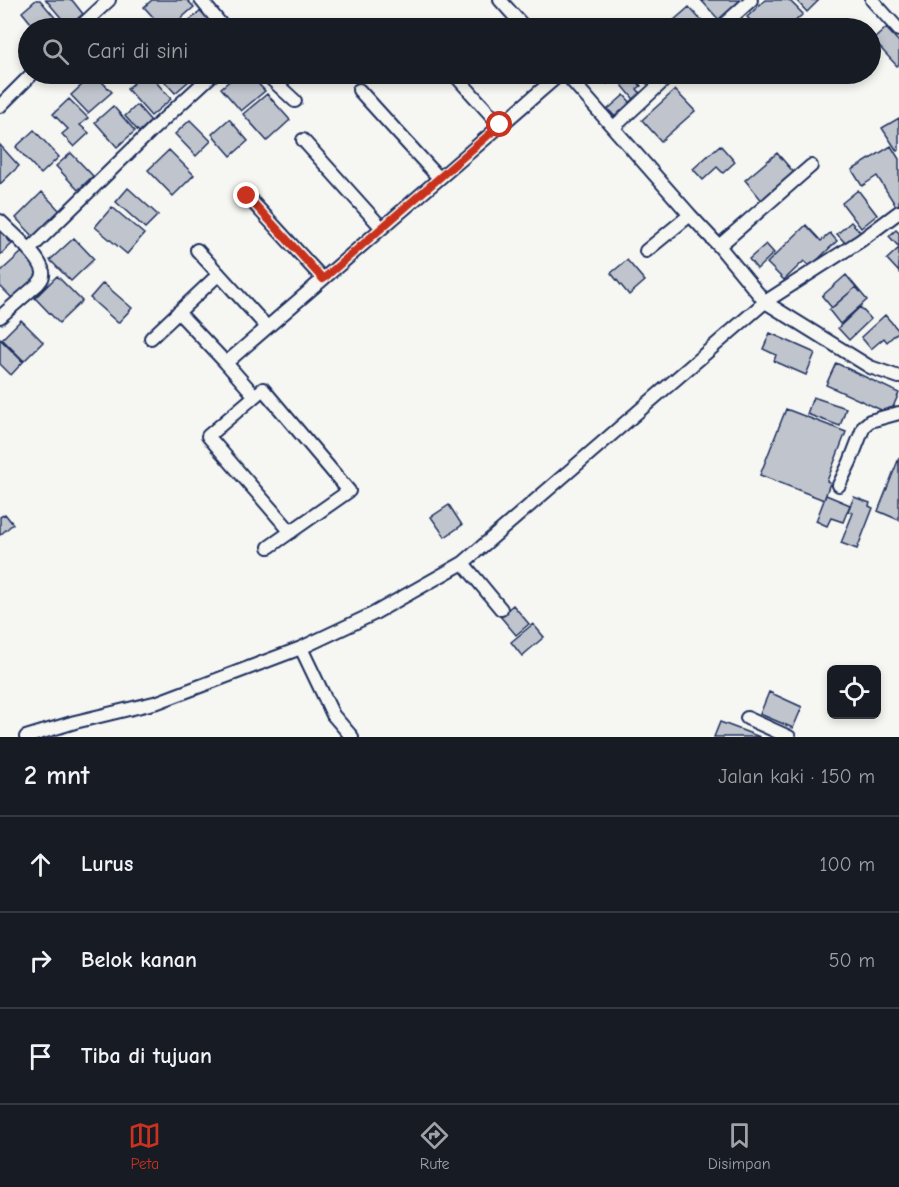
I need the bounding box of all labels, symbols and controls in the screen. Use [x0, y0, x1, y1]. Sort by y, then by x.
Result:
search box [18, 18, 881, 84]
icon: search [39, 35, 72, 68]
text: Cari di sini [87, 38, 188, 64]
route start [486, 111, 512, 137]
route end [233, 182, 259, 208]
map controls [827, 665, 881, 719]
button: locate [827, 665, 881, 719]
text: 2 mnt [24, 761, 90, 791]
text: Jalan kaki · 150 m [718, 765, 875, 788]
icon: ahead [24, 848, 57, 881]
text: Lurus [81, 851, 133, 877]
text: 100 m [820, 853, 875, 876]
icon: right [24, 944, 57, 977]
text: Belok kanan [81, 947, 197, 973]
text: 50 m [829, 949, 875, 972]
icon: arrive [24, 1040, 57, 1073]
text: Tiba di tujuan [81, 1043, 212, 1069]
tab: Peta [128, 1119, 161, 1173]
tab: Rute [418, 1119, 451, 1173]
tab: Disimpan [708, 1119, 771, 1173]

